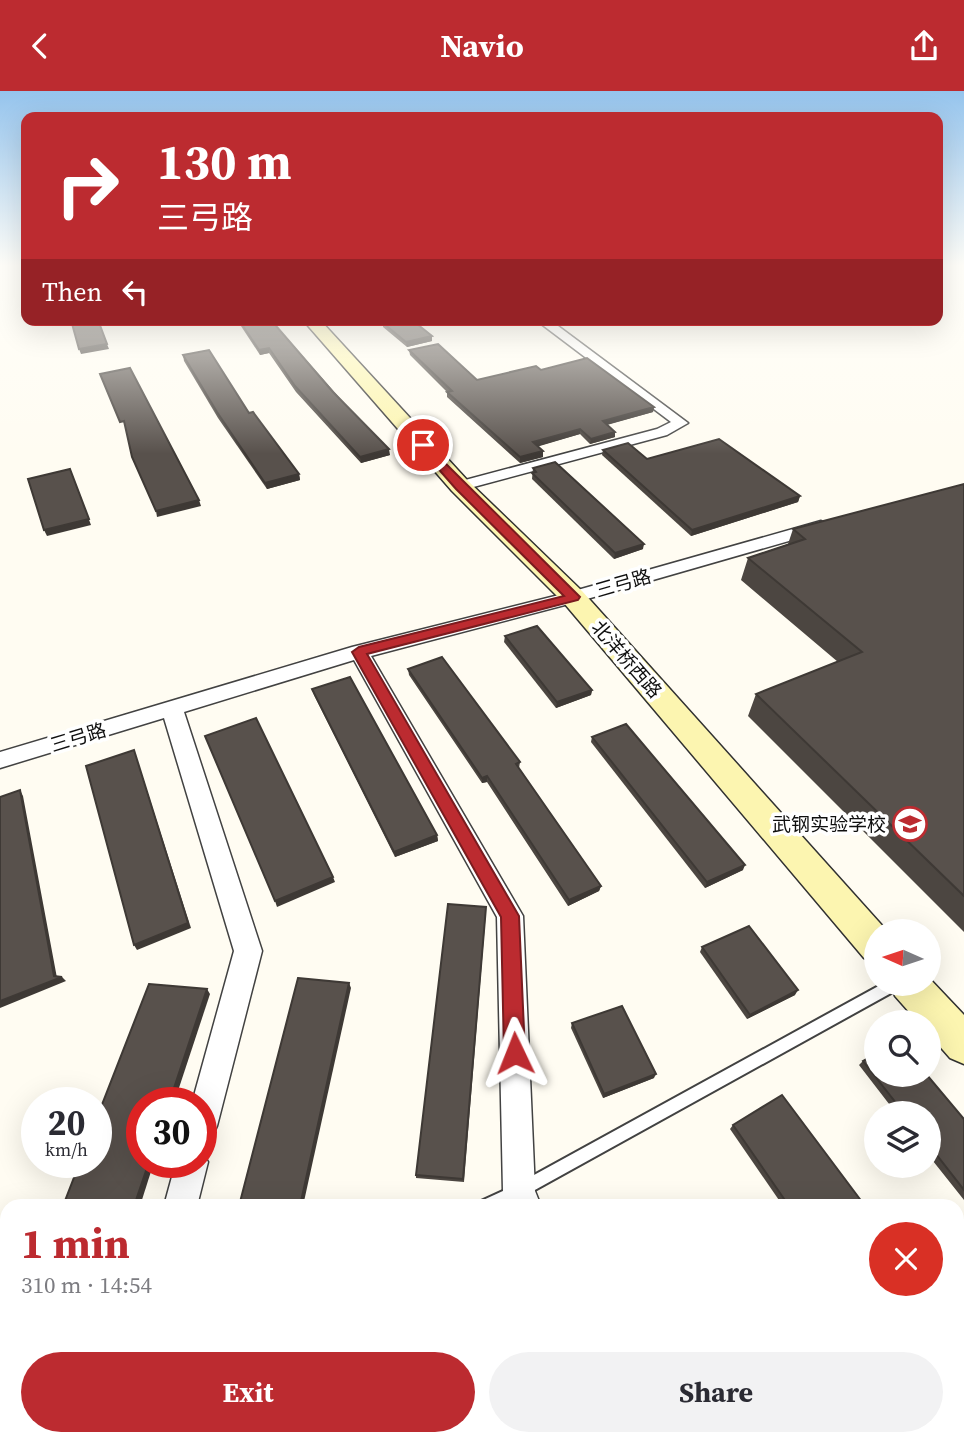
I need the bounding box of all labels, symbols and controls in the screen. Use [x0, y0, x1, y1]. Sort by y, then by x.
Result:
text: Navio [440, 24, 524, 68]
icon: back [21, 27, 59, 65]
icon: share [905, 27, 943, 65]
text: 130 m [157, 128, 292, 195]
icon: right [42, 140, 133, 231]
text: 三弓路 [157, 196, 253, 240]
icon: left [116, 273, 154, 311]
text: Then [42, 274, 102, 310]
pin [393, 415, 453, 475]
icon: arrive [404, 426, 442, 464]
street label: 三弓路 [592, 563, 654, 603]
street label: 北洋桥西路 [586, 615, 668, 703]
street label: 三弓路 [47, 716, 109, 758]
school or university icon: 武钢实验学校 [891, 805, 929, 843]
place label: 武钢实验学校 [772, 811, 886, 837]
north arrow [864, 919, 942, 996]
map controls [864, 919, 941, 1178]
button: search [864, 1010, 941, 1087]
position arrow [478, 1016, 552, 1090]
speed limit sign: 30 [126, 1087, 217, 1178]
text: 20 [48, 1099, 85, 1147]
button: layers [864, 1101, 941, 1178]
text: km/h [45, 1137, 88, 1162]
text: 1 min [21, 1214, 130, 1272]
button: close [869, 1222, 943, 1296]
text: 310 m · 14:54 [21, 1269, 152, 1301]
button: Exit [21, 1352, 475, 1432]
button: Share [489, 1352, 943, 1432]

